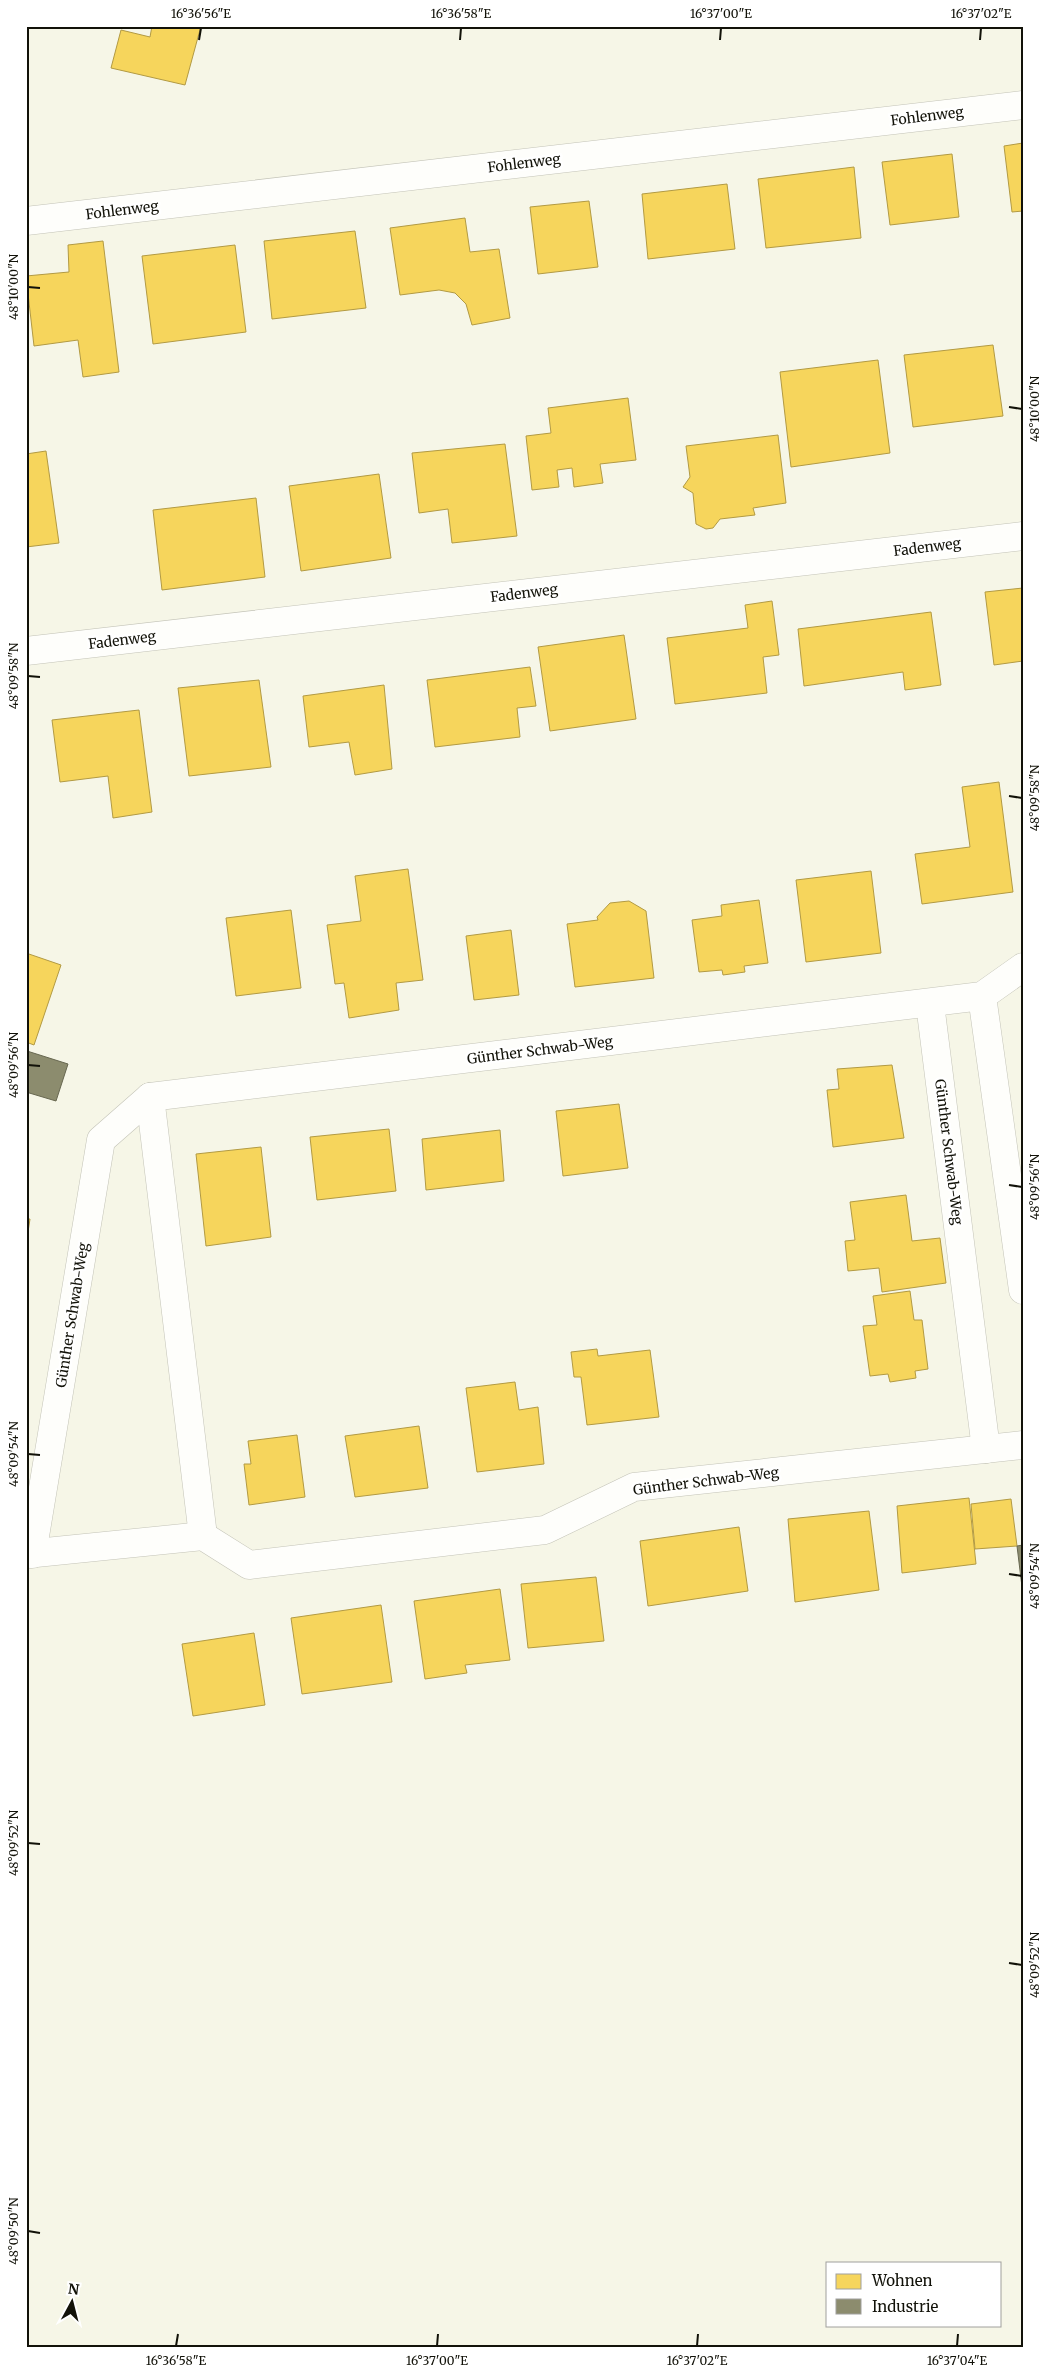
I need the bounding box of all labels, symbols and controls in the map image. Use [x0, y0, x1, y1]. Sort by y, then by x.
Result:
text: 16°36'56"E [171, 6, 231, 21]
text: 16°36'58"E [431, 6, 492, 21]
text: 16°37'00"E [690, 6, 752, 21]
text: 16°37'02"E [951, 6, 1012, 21]
street label: Fohlenweg [889, 103, 965, 129]
street label: Fohlenweg [486, 150, 562, 176]
street label: Fohlenweg [84, 197, 160, 223]
text: 48°10'00"N [6, 253, 21, 320]
text: 48°10'00"N [1027, 375, 1042, 442]
street label: Fadenweg [892, 534, 962, 560]
street label: Fadenweg [489, 580, 559, 606]
street label: Fadenweg [87, 627, 157, 653]
text: 48°09'58"N [6, 642, 21, 709]
text: 48°09'58"N [1027, 764, 1042, 831]
text: 48°09'56"N [6, 1031, 21, 1098]
street label: Günther Schwab-Weg [466, 1032, 614, 1068]
street label: Günther Schwab-Weg [931, 1078, 967, 1226]
text: 48°09'56"N [1027, 1153, 1042, 1220]
street label: Günther Schwab-Weg [52, 1241, 92, 1389]
text: 48°09'54"N [6, 1420, 21, 1487]
street label: Günther Schwab-Weg [632, 1463, 780, 1499]
text: 48°09'54"N [1027, 1542, 1042, 1609]
text: 48°09'52"N [6, 1809, 21, 1876]
text: 48°09'52"N [1027, 1931, 1042, 1998]
text: 48°09'50"N [6, 2197, 21, 2265]
legend [826, 2262, 1002, 2326]
text: Wohnen [871, 2271, 932, 2290]
north arrow [48, 2276, 98, 2326]
text: N [67, 2279, 80, 2299]
text: Industrie [872, 2297, 939, 2316]
text: 16°36'58"E [146, 2353, 207, 2368]
text: 16°37'00"E [406, 2353, 468, 2368]
text: 16°37'02"E [667, 2353, 728, 2368]
text: 16°37'04"E [927, 2353, 987, 2368]

